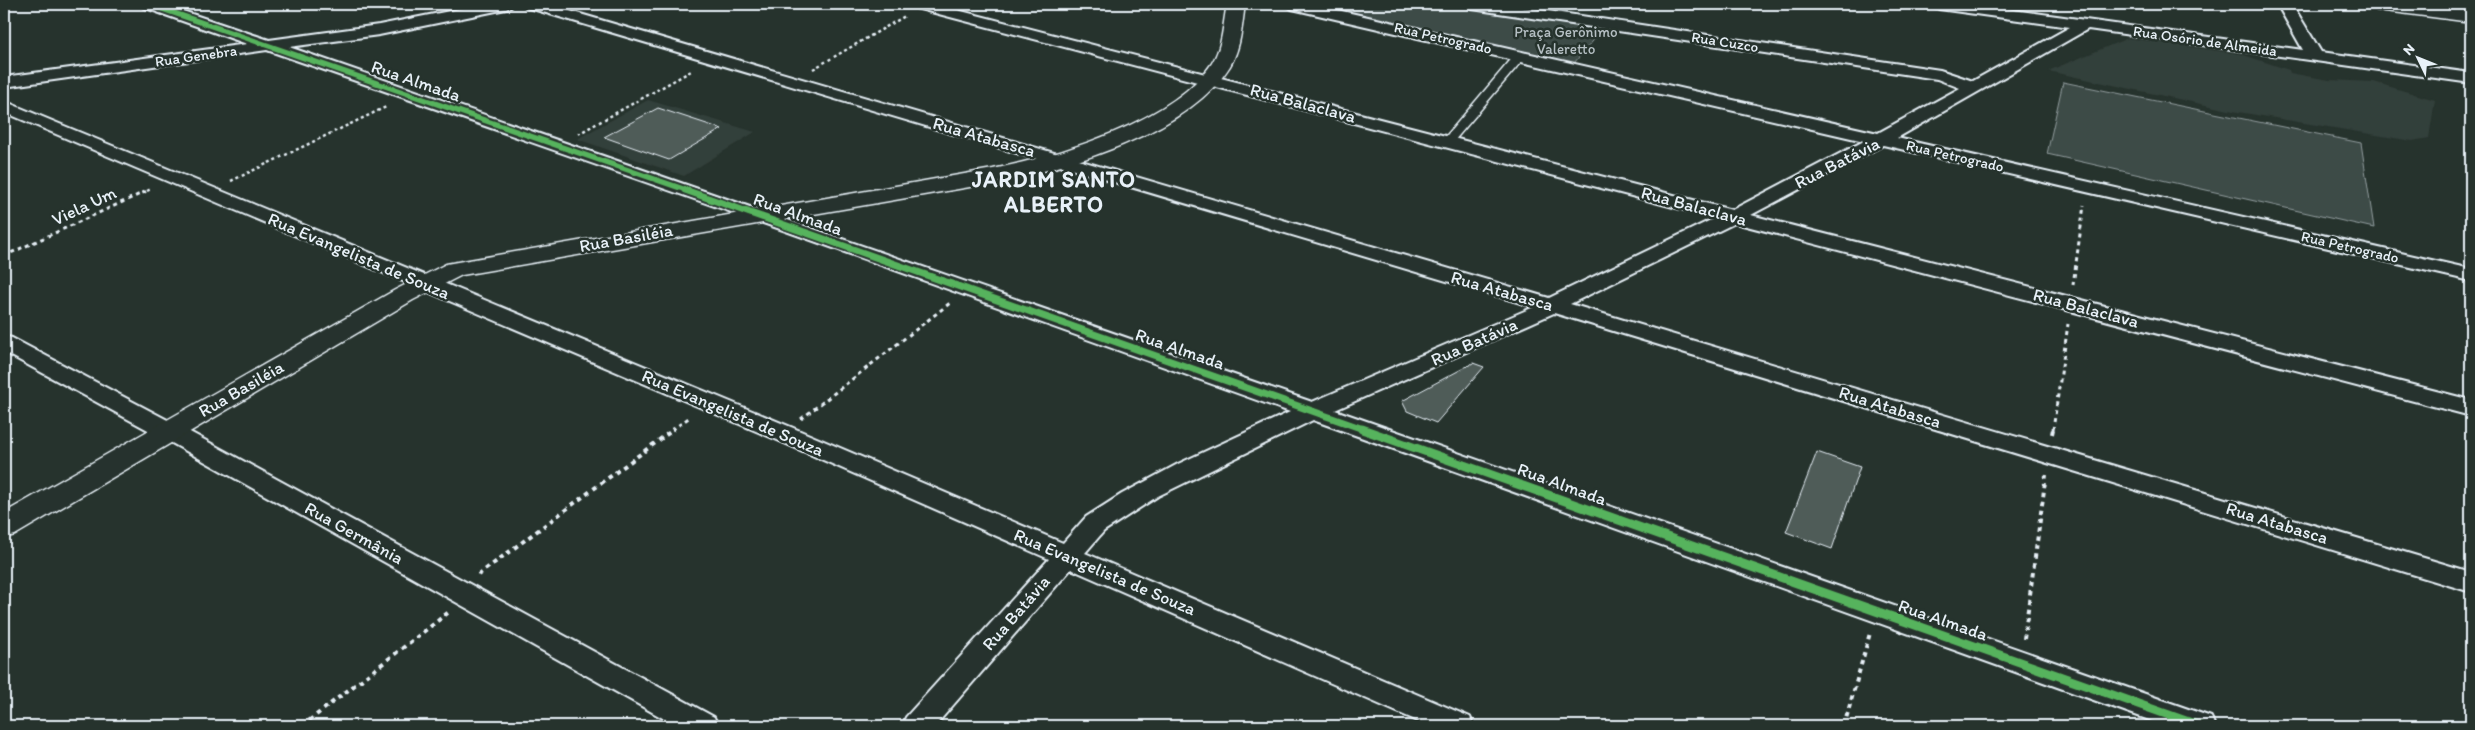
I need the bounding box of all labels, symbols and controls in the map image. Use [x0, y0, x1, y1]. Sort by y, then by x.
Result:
street label: Rua Petrogrado [1392, 18, 1494, 58]
street label: Rua Osório de Almeida [2132, 22, 2279, 60]
park label: Praça Gerônimo Valeretto [1514, 23, 1618, 58]
street label: Rua Cuzco [1690, 28, 1760, 56]
north arrow [2392, 32, 2442, 82]
text: N [2399, 40, 2418, 59]
street label: Rua Genebra [154, 41, 239, 71]
street label: Rua Almada [368, 55, 464, 107]
street label: Rua Balaclava [1248, 78, 1359, 128]
street label: Rua Atabasca [930, 112, 1038, 162]
street label: Rua Batávia [1791, 132, 1883, 194]
street label: Rua Petrogrado [1904, 136, 2006, 176]
district label: JARDIM SANTO ALBERTO [971, 166, 1136, 218]
street label: Viela Um [48, 181, 120, 230]
street label: Rua Balaclava [1639, 181, 1750, 231]
street label: Rua Almada [750, 188, 846, 241]
street label: Rua Evangelista de Souza [265, 208, 454, 305]
street label: Rua Basiléia [577, 219, 675, 257]
street label: Rua Petrogrado [2299, 227, 2401, 267]
street label: Rua Atabasca [1448, 266, 1556, 316]
street label: Rua Balaclava [2031, 283, 2142, 333]
street label: Rua Batávia [1427, 313, 1521, 371]
street label: Rua Almada [1132, 323, 1228, 375]
street label: Rua Basiléia [194, 355, 288, 422]
street label: Rua Evangelista de Souza [639, 365, 828, 462]
street label: Rua Atabasca [1836, 381, 1944, 433]
street label: Rua Almada [1514, 458, 1610, 511]
street label: Rua Germânia [301, 497, 407, 569]
street label: Rua Atabasca [2223, 497, 2331, 549]
street label: Rua Evangelista de Souza [1011, 524, 1200, 621]
street label: Rua Batávia [977, 571, 1055, 655]
street label: Rua Almada [1895, 594, 1991, 646]

